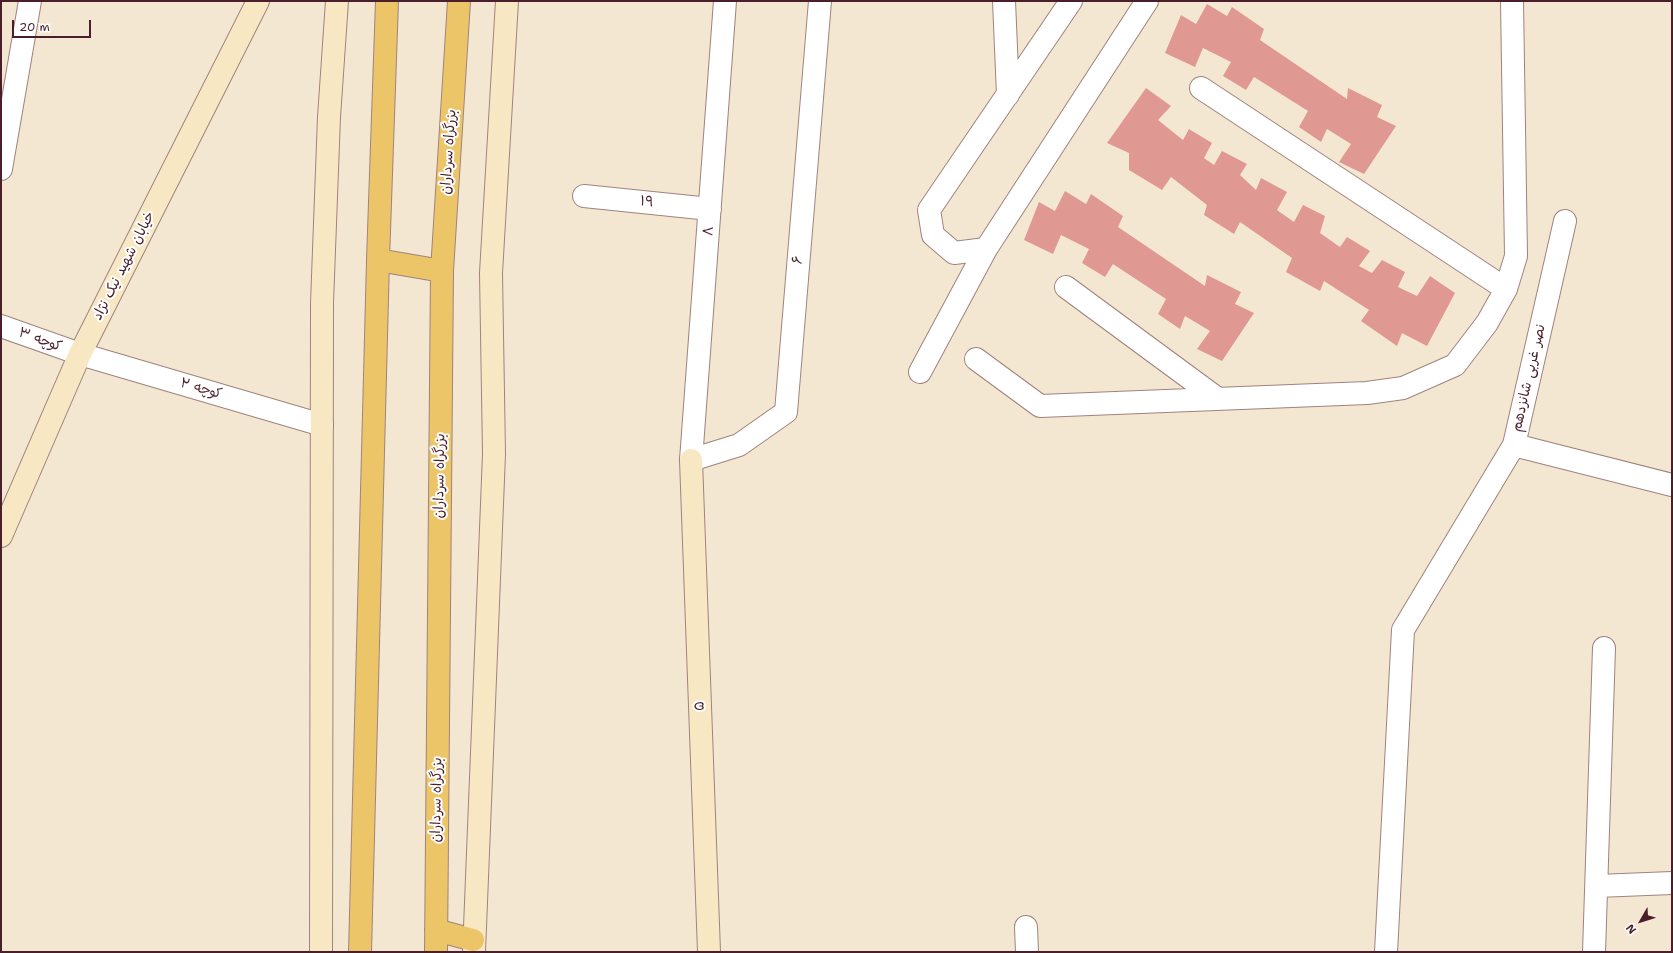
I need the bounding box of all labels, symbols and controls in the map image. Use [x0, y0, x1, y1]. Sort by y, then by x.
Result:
scale bar [14, 12, 93, 38]
text: 20 m [19, 19, 50, 35]
street label: بزرگراه سرداران [438, 109, 460, 195]
street label: ۱۹ [639, 193, 655, 211]
street label: خیابان شهید نیک نژاد [89, 209, 159, 323]
street label: ۸ [700, 226, 718, 236]
street label: ۶ [789, 255, 807, 265]
street label: نصر غربی شانزدهم [1508, 323, 1550, 433]
street label: کوچه ۳ [16, 324, 64, 356]
street label: کوچه ۲ [178, 375, 224, 403]
street label: بزرگراه سرداران [431, 433, 449, 519]
street label: ۵ [691, 701, 709, 711]
street label: بزرگراه سرداران [428, 757, 446, 843]
north arrow [1621, 901, 1661, 941]
text: N [1623, 921, 1640, 937]

